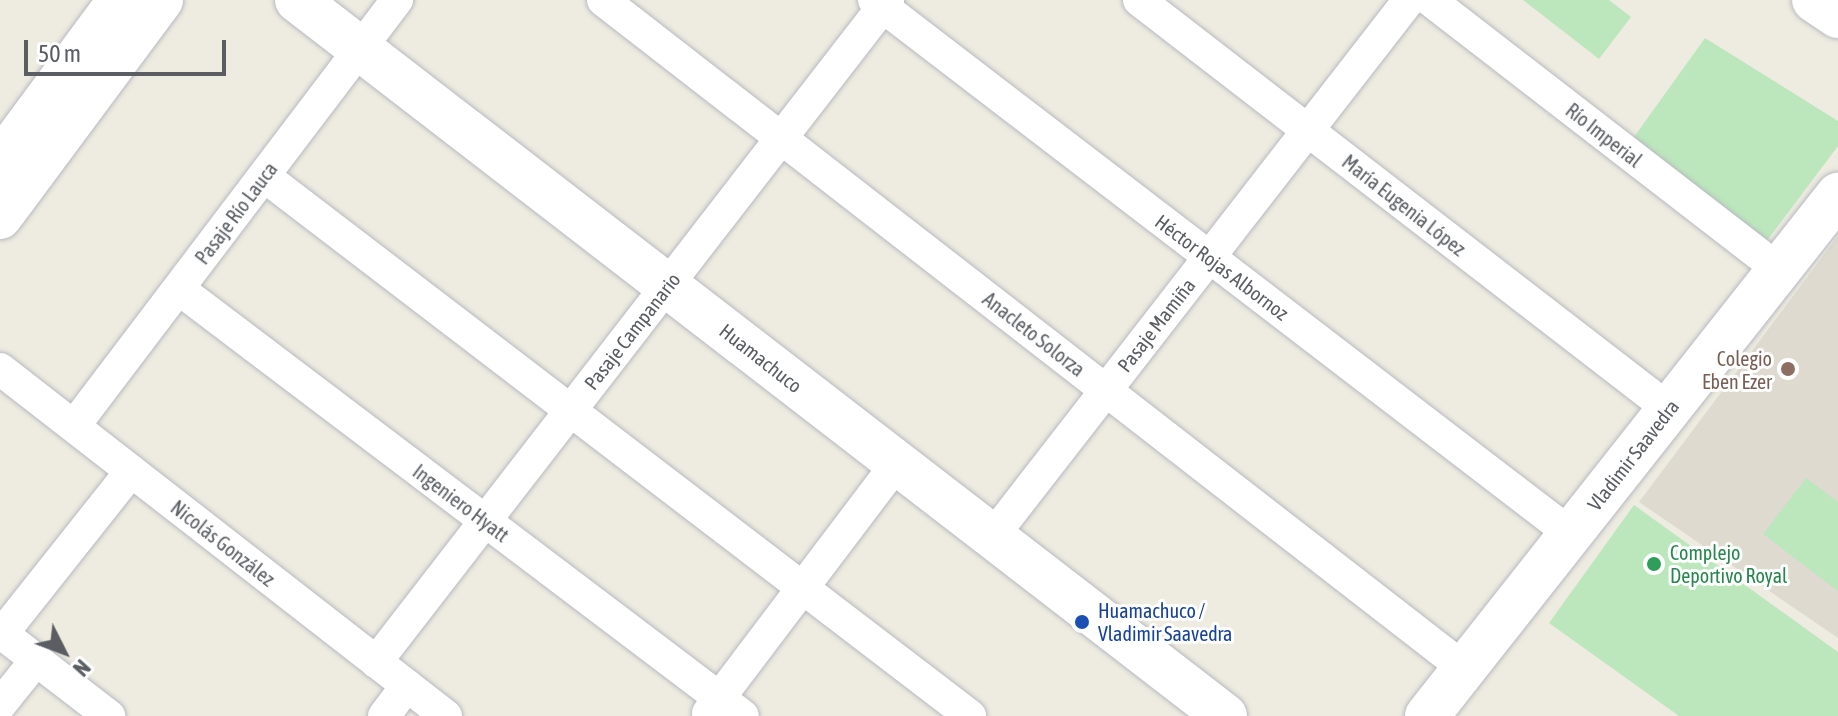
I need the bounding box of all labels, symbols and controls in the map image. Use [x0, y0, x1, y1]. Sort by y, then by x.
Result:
scale bar [28, 24, 230, 74]
text: 50 m [38, 40, 81, 67]
street label: Río Imperial [1561, 98, 1647, 172]
street label: María Eugenia López [1338, 149, 1470, 261]
street label: Pasaje Río Lauca [190, 157, 282, 269]
street label: Héctor Rojas Albornoz [1151, 209, 1293, 325]
street label: Pasaje Campanario [579, 268, 685, 394]
street label: Pasaje Mamiña [1112, 273, 1200, 377]
street label: Anacleto Solorza [978, 287, 1090, 381]
street label: Huamachuco [715, 318, 807, 398]
place label: Colegio Eben Ezer [1702, 346, 1772, 393]
marker: Colegio Eben Ezer [1779, 360, 1797, 378]
street label: Vladimir Saavedra [1582, 395, 1684, 515]
street label: Ingeniero Hyatt [408, 459, 514, 547]
street label: Nicolás González [166, 495, 280, 591]
place label: Complejo Deportivo Royal [1670, 540, 1787, 587]
marker: Complejo Deportivo Royal [1645, 555, 1663, 573]
place label: Huamachuco / Vladimir Saavedra [1098, 598, 1232, 645]
north arrow [24, 612, 104, 692]
marker: Huamachuco / Vladimir Saavedra [1073, 613, 1091, 631]
text: N [68, 655, 96, 682]

